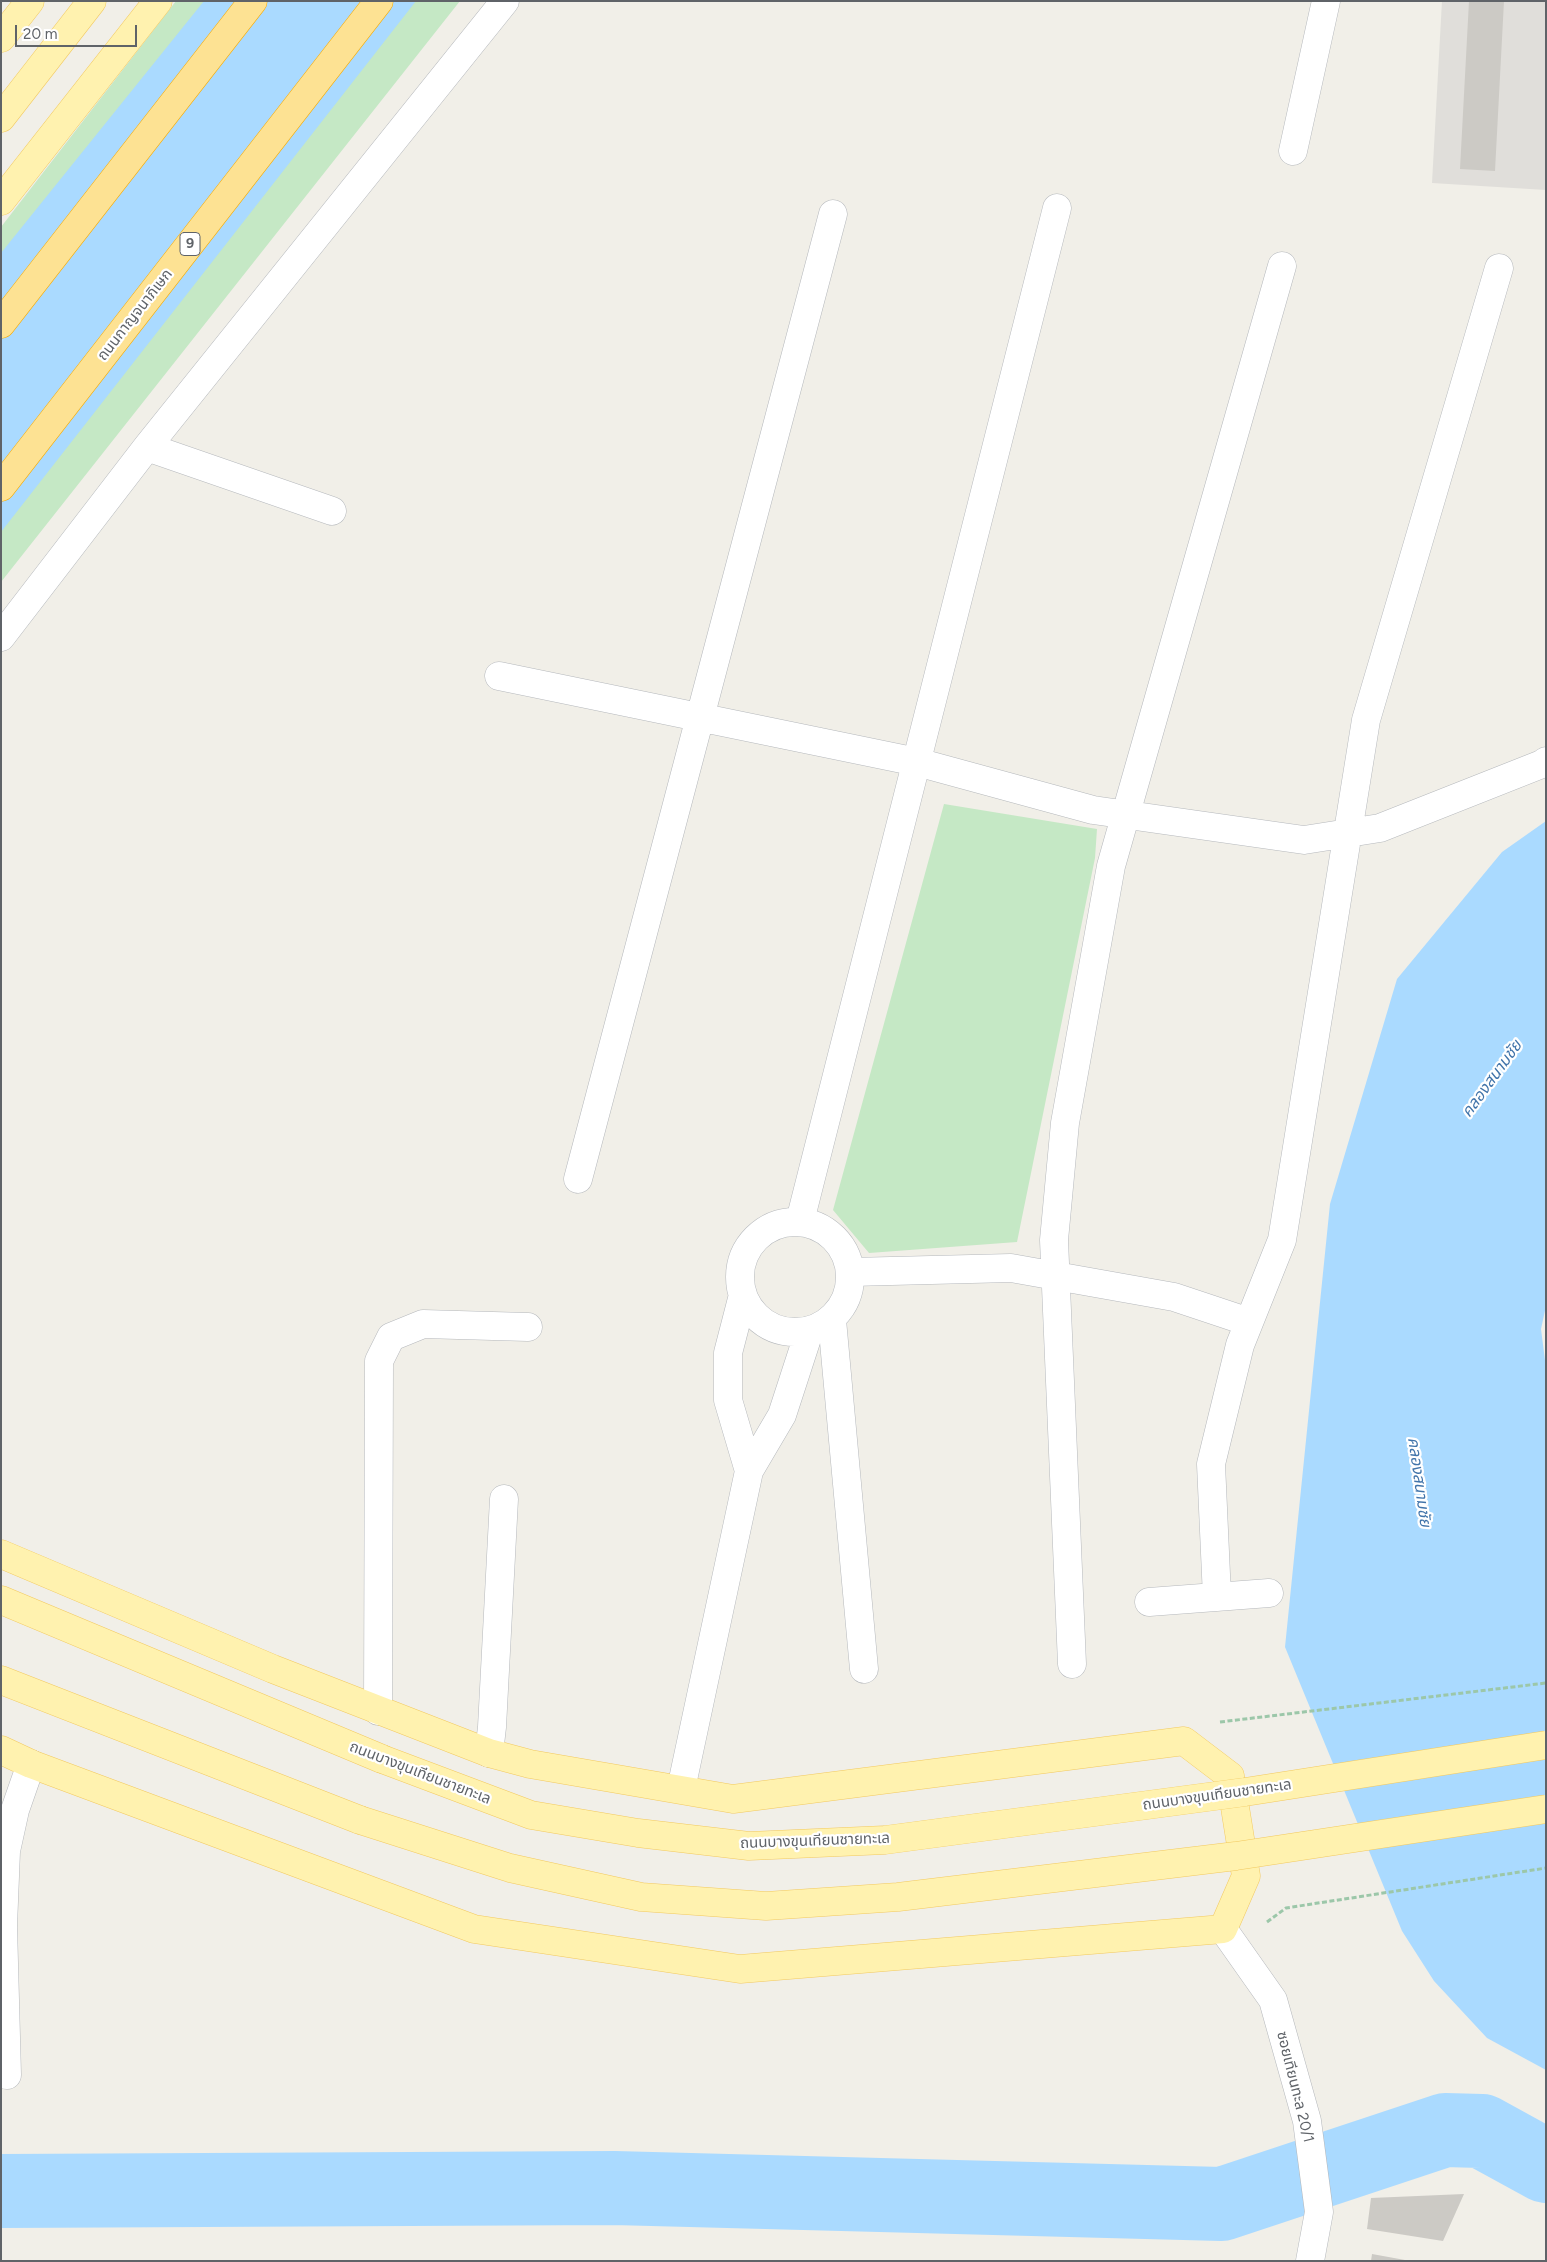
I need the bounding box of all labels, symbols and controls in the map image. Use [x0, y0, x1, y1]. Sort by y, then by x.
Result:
scale bar [18, 15, 140, 47]
text: 20 m [23, 25, 57, 43]
road number: 9 [180, 232, 200, 255]
street label: ถนนกาญจนาภิเษก [94, 266, 176, 364]
water label: คลองสนามชัย [1458, 1037, 1526, 1121]
water label: คลองสนามชัย [1403, 1436, 1435, 1528]
street label: ถนนบางขุนเทียนชายทะเล [347, 1738, 493, 1808]
street label: ถนนบางขุนเทียนชายทะเล [1141, 1776, 1293, 1814]
street label: ถนนบางขุนเทียนชายทะเล [740, 1829, 890, 1853]
street label: ซอยเทียนทะล 20/1 [1272, 2030, 1318, 2144]

